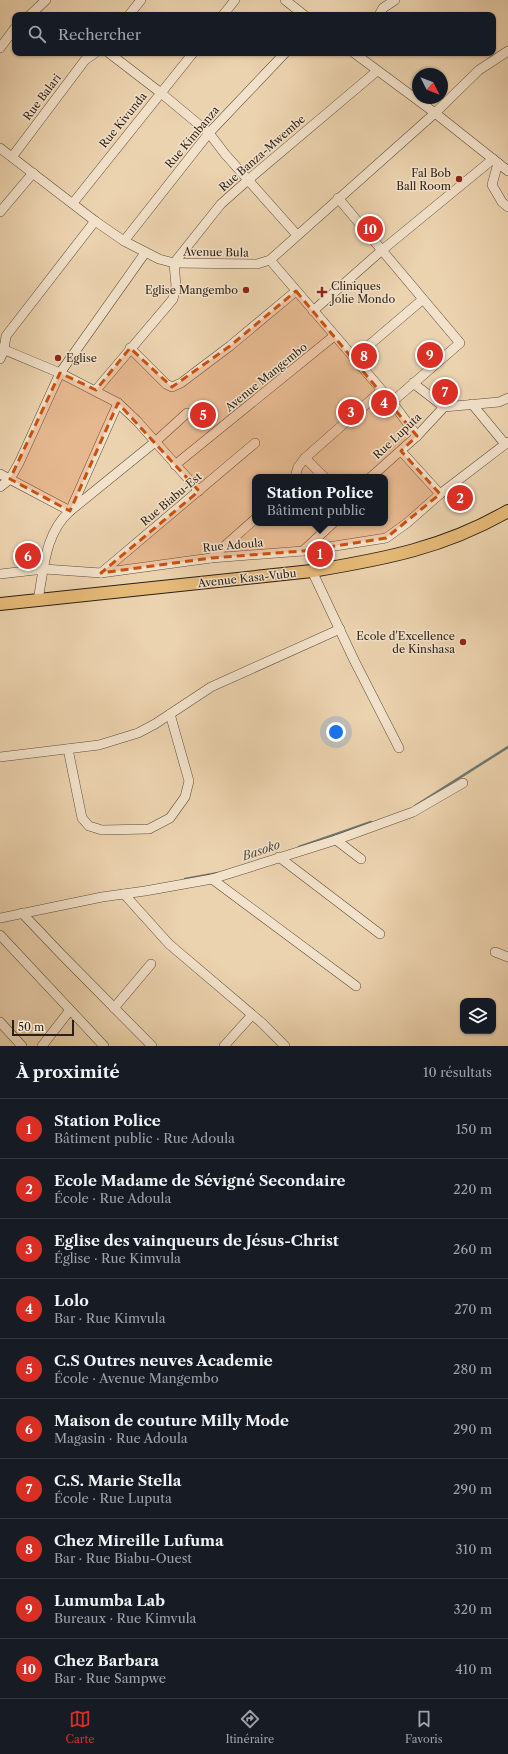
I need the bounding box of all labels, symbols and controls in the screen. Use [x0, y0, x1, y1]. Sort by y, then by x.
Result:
search box [12, 12, 496, 56]
icon: search [26, 23, 48, 45]
text: Rechercher [58, 25, 141, 44]
north arrow [412, 68, 448, 104]
street label: Rue Balari [20, 71, 64, 123]
street label: Rue Kivunda [96, 89, 150, 151]
street label: Rue Kimbanza [162, 103, 222, 171]
street label: Rue Banza-Mwembe [216, 112, 308, 194]
place label: Fal Bob Ball Room [396, 166, 452, 193]
marker: Fal Bob Ball Room [454, 174, 464, 184]
pin: 10 [357, 214, 383, 244]
street label: Avenue Bula [182, 244, 249, 260]
place label: Cliniques Jolie Mondo [329, 279, 395, 306]
place label: Eglise Mangembo [145, 283, 238, 297]
marker: Eglise Mangembo [241, 285, 251, 295]
marker: Cliniques Jolie Mondo [316, 286, 328, 298]
street label: Avenue Mangembo [221, 340, 310, 415]
pin: 9 [417, 340, 443, 370]
pin: 8 [351, 341, 377, 371]
place label: Eglise [66, 351, 97, 365]
marker: Eglise [53, 353, 63, 363]
pin: 7 [432, 377, 458, 407]
pin: 4 [371, 388, 397, 418]
pin: 3 [338, 397, 364, 427]
pin: 5 [190, 400, 216, 430]
street label: Rue Luputa [370, 410, 424, 462]
street label: Rue Biabu-Est [138, 469, 204, 529]
popup [252, 474, 388, 526]
text: Station Police [267, 483, 373, 502]
pin: 2 [447, 483, 473, 513]
text: Bâtiment public [267, 502, 365, 518]
street label: Rue Adoula [202, 535, 264, 555]
pin: 1 [307, 539, 333, 569]
pin: 6 [15, 541, 41, 571]
street label: Avenue Kasa-Vubu [196, 566, 297, 590]
place label: Ecole d'Excellence de Kinshasa [356, 629, 455, 656]
marker: Ecole d'Excellence de Kinshasa [458, 637, 468, 647]
your location [326, 722, 346, 742]
water label: Basoko [239, 836, 282, 864]
map controls [460, 998, 496, 1034]
button: layers [460, 998, 496, 1034]
scale bar [12, 1018, 74, 1037]
text: 50 m [18, 1020, 44, 1034]
text: À proximité [16, 1062, 120, 1082]
text: 10 résultats [423, 1064, 492, 1080]
text: Station Police [54, 1111, 161, 1130]
text: 1 [26, 1121, 32, 1137]
text: 150 m [456, 1121, 492, 1137]
text: Bâtiment public · Rue Adoula [54, 1130, 235, 1146]
text: Ecole Madame de Sévigné Secondaire [54, 1171, 346, 1190]
text: 2 [25, 1181, 33, 1197]
text: 220 m [453, 1181, 492, 1197]
text: École · Rue Adoula [54, 1190, 171, 1206]
text: Eglise des vainqueurs de Jésus-Christ [54, 1231, 339, 1250]
text: 3 [25, 1241, 33, 1257]
text: 260 m [453, 1241, 492, 1257]
text: Église · Rue Kimvula [54, 1250, 181, 1266]
text: Lolo [54, 1291, 89, 1310]
text: 4 [25, 1301, 33, 1317]
text: 270 m [454, 1301, 492, 1317]
text: Bar · Rue Kimvula [54, 1310, 166, 1326]
text: C.S Outres neuves Academie [54, 1351, 273, 1370]
text: 5 [25, 1361, 33, 1377]
text: 280 m [453, 1361, 492, 1377]
text: École · Avenue Mangembo [54, 1370, 219, 1386]
text: Maison de couture Milly Mode [54, 1411, 289, 1430]
text: 6 [25, 1421, 33, 1437]
text: 290 m [453, 1421, 492, 1437]
text: Magasin · Rue Adoula [54, 1430, 188, 1446]
text: C.S. Marie Stella [54, 1471, 181, 1490]
text: 7 [26, 1481, 32, 1497]
text: 290 m [453, 1481, 492, 1497]
text: École · Rue Luputa [54, 1490, 172, 1506]
text: Chez Mireille Lufuma [54, 1531, 224, 1550]
text: 8 [25, 1541, 33, 1557]
text: 310 m [456, 1541, 492, 1557]
text: Bar · Rue Biabu-Ouest [54, 1550, 192, 1566]
text: Lumumba Lab [54, 1591, 165, 1610]
text: 9 [25, 1601, 33, 1617]
text: 320 m [454, 1601, 492, 1617]
text: Bureaux · Rue Kimvula [54, 1610, 196, 1626]
text: Chez Barbara [54, 1651, 159, 1670]
text: 10 [22, 1661, 36, 1677]
text: 410 m [455, 1661, 492, 1677]
text: Bar · Rue Sampwe [54, 1670, 166, 1686]
tab: Carte [65, 1708, 94, 1746]
tab: Itinéraire [225, 1708, 274, 1746]
tab: Favoris [405, 1708, 442, 1746]

